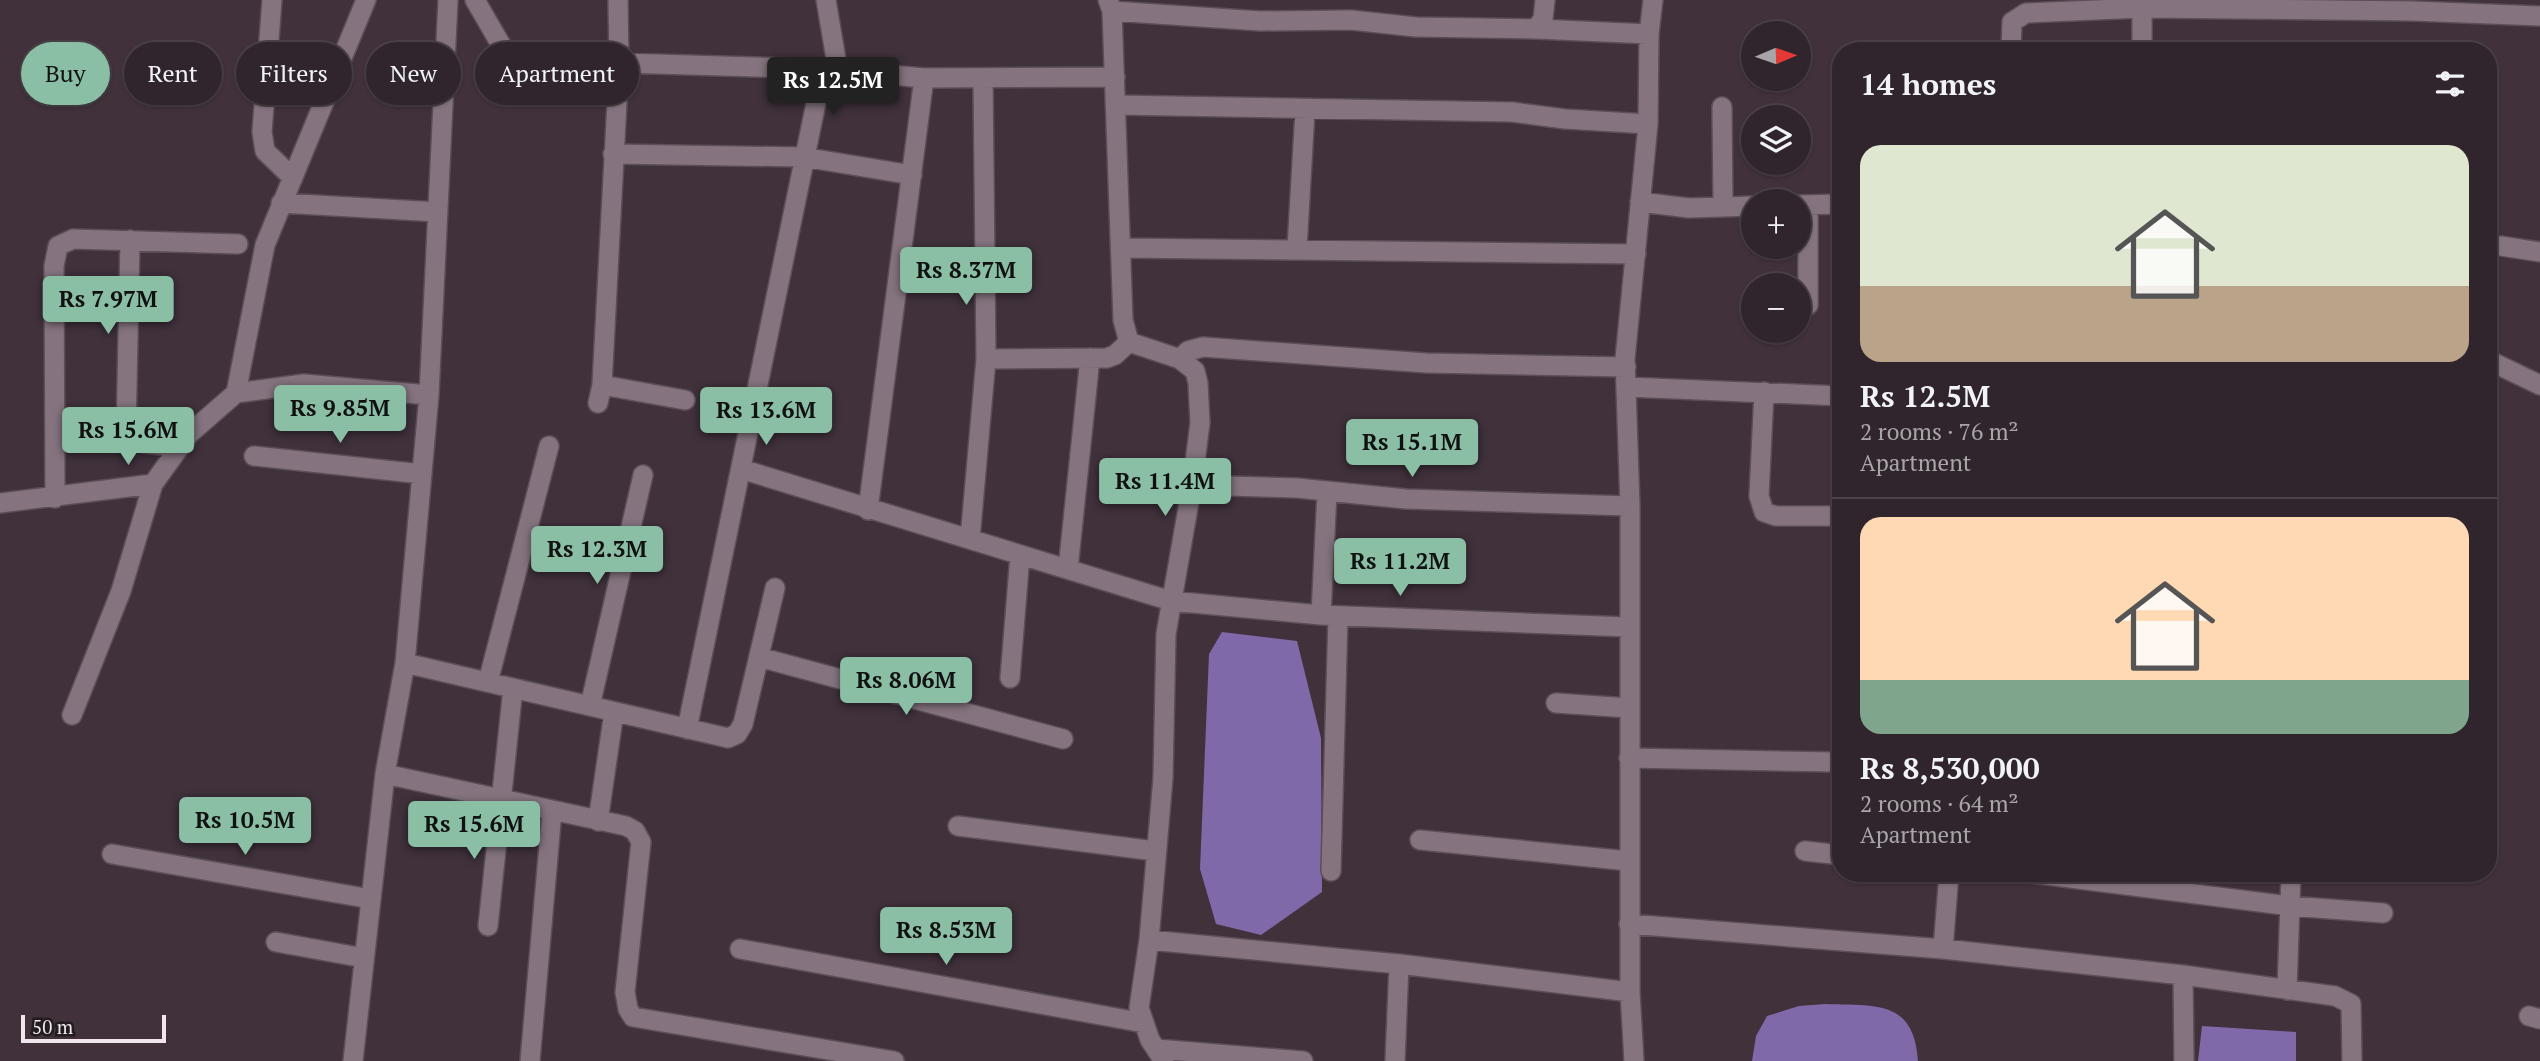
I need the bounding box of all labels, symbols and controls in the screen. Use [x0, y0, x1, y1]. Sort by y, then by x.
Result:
north arrow [1741, 21, 1811, 91]
map controls [1741, 21, 1811, 343]
chip: Buy [21, 42, 110, 105]
chip: Rent [124, 42, 222, 105]
chip: Filters [236, 42, 352, 105]
chip: New [366, 42, 461, 105]
chip: Apartment [475, 42, 639, 105]
pin: Rs 12.5M [761, 58, 905, 117]
text: Rs 12.5M [783, 64, 883, 95]
text: 14 homes [1860, 64, 1996, 104]
icon: filters [2431, 65, 2469, 103]
button: layers [1741, 105, 1811, 175]
button: + [1741, 189, 1811, 259]
icon: home [2102, 191, 2228, 317]
pin: Rs 8.37M [894, 247, 1038, 307]
text: Rs 8.37M [916, 254, 1016, 285]
button: − [1741, 273, 1811, 343]
pin: Rs 7.97M [36, 276, 180, 336]
text: Rs 7.97M [59, 283, 157, 314]
text: Rs 12.5M [1860, 376, 1990, 416]
pin: Rs 9.85M [268, 386, 412, 445]
pin: Rs 13.6M [694, 388, 838, 447]
text: Rs 9.85M [290, 392, 390, 423]
text: Rs 13.6M [716, 394, 816, 425]
pin: Rs 15.6M [56, 407, 200, 467]
text: Rs 15.6M [78, 414, 178, 445]
text: 2 rooms · 76 m² [1860, 416, 2019, 447]
pin: Rs 15.1M [1340, 420, 1484, 479]
text: Rs 15.1M [1362, 426, 1462, 457]
text: Apartment [1860, 447, 1971, 478]
pin: Rs 11.4M [1093, 458, 1237, 518]
text: Rs 11.4M [1115, 465, 1215, 496]
pin: Rs 12.3M [525, 526, 669, 586]
text: Rs 12.3M [547, 533, 647, 564]
pin: Rs 11.2M [1328, 538, 1472, 598]
text: Rs 11.2M [1350, 545, 1450, 576]
icon: home [2102, 563, 2228, 689]
pin: Rs 8.06M [834, 658, 978, 717]
text: Rs 8.06M [856, 664, 956, 695]
text: Rs 8,530,000 [1860, 748, 2040, 788]
text: 2 rooms · 64 m² [1860, 788, 2019, 819]
pin: Rs 10.5M [173, 798, 317, 857]
pin: Rs 15.6M [402, 802, 546, 861]
text: Rs 10.5M [195, 804, 295, 835]
text: Rs 15.6M [424, 808, 524, 839]
text: Apartment [1860, 819, 1971, 850]
pin: Rs 8.53M [874, 908, 1018, 967]
text: Rs 8.53M [896, 914, 996, 945]
scale bar [21, 1012, 166, 1044]
text: 50 m [32, 1014, 73, 1039]

